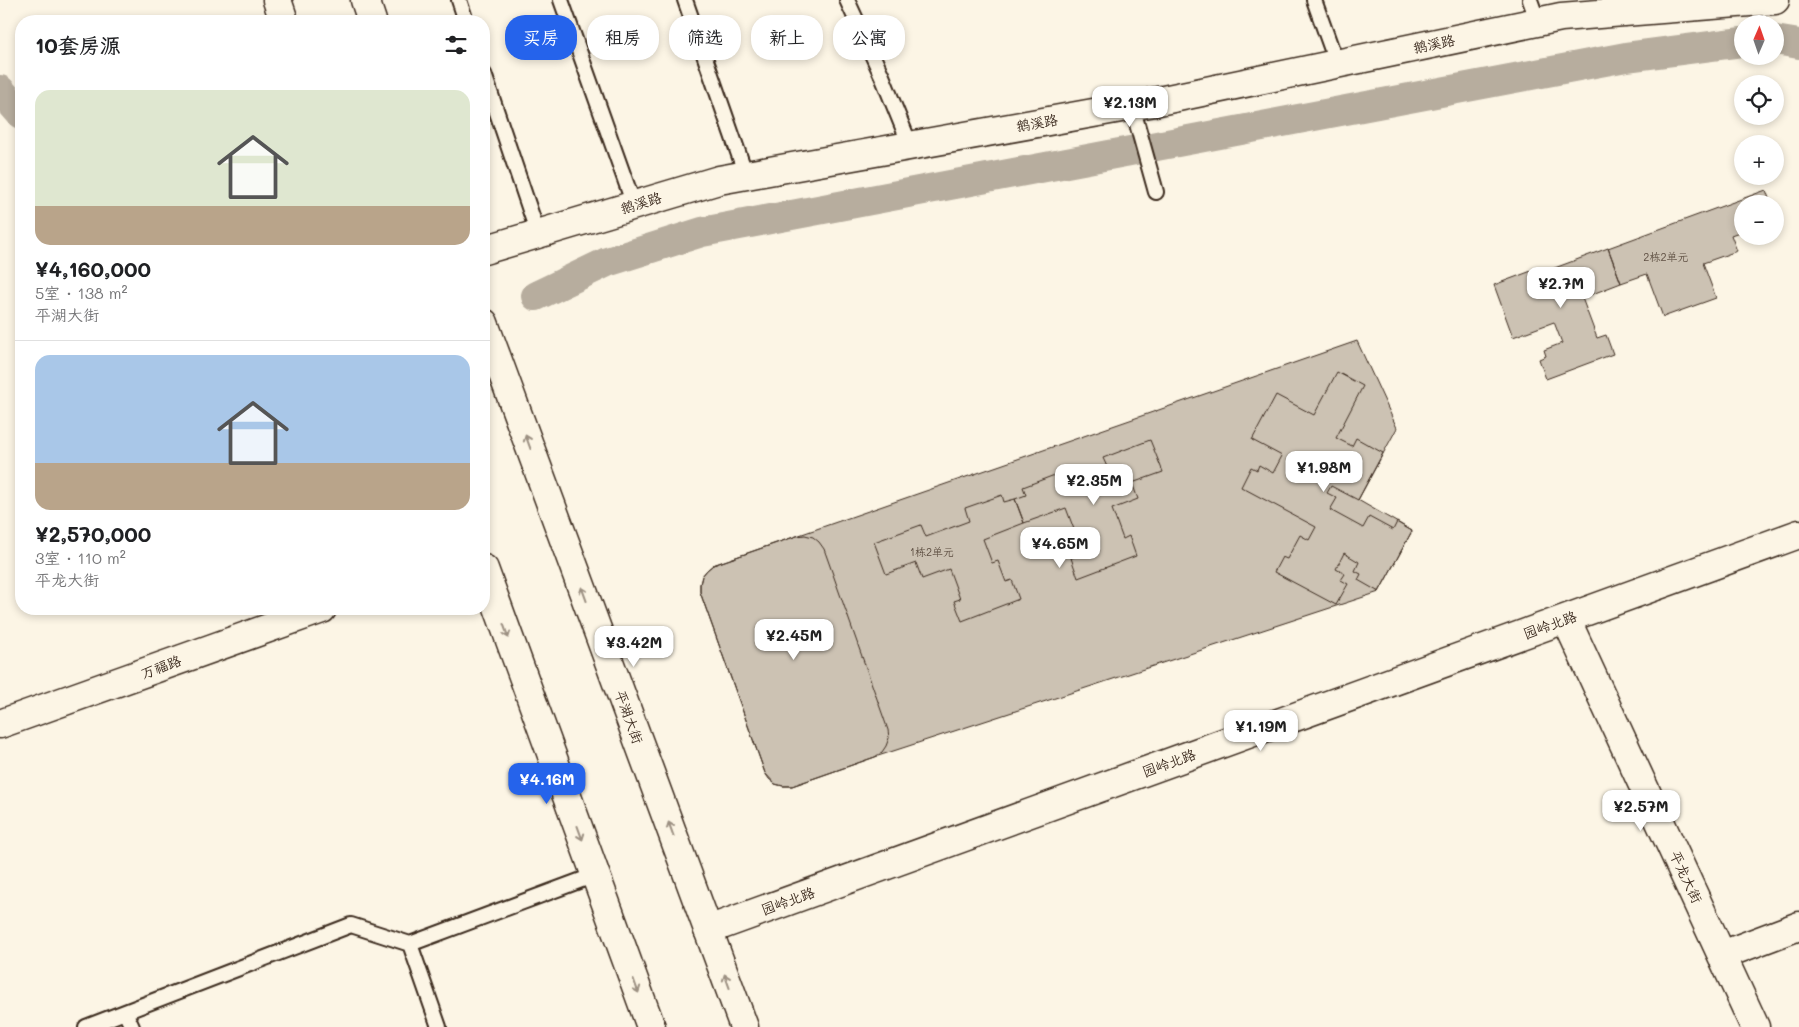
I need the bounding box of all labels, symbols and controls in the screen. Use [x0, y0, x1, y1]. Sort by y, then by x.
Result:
chip: 买房 [505, 15, 577, 60]
chip: 租房 [587, 15, 659, 60]
chip: 筛选 [669, 15, 741, 60]
chip: 新上 [751, 15, 823, 60]
chip: 公寓 [833, 15, 905, 60]
north arrow [1734, 15, 1784, 65]
map controls [1734, 15, 1784, 245]
street label: 鹅溪路 [1411, 30, 1456, 57]
text: 10套房源 [35, 31, 121, 58]
icon: filters [442, 31, 470, 59]
button: locate [1734, 75, 1784, 125]
pin: ¥2.13M [1089, 86, 1171, 128]
text: ¥2.13M [1103, 91, 1157, 112]
street label: 鹅溪路 [1015, 110, 1059, 136]
icon: home [208, 122, 298, 212]
button: + [1734, 135, 1784, 185]
street label: 鹅溪路 [618, 187, 664, 218]
button: − [1734, 195, 1784, 245]
house number: 2栋2单元 [1643, 249, 1689, 264]
text: ¥4,160,000 [35, 255, 151, 282]
pin: ¥2.7M [1526, 266, 1596, 309]
text: ¥2.7M [1538, 272, 1584, 293]
text: 5室 · 138 m² [35, 282, 128, 303]
text: 平湖大街 [35, 304, 99, 325]
icon: home [208, 388, 298, 478]
one-way arrow [523, 435, 532, 450]
pin: ¥1.98M [1283, 450, 1365, 493]
text: ¥1.98M [1297, 456, 1351, 477]
pin: ¥2.35M [1053, 464, 1135, 506]
text: ¥2.35M [1066, 469, 1122, 490]
text: ¥2,570,000 [35, 520, 151, 547]
pin: ¥4.65M [1019, 526, 1101, 569]
text: ¥4.65M [1031, 532, 1089, 553]
house number: 1栋2单元 [910, 544, 954, 559]
text: 3室 · 110 m² [35, 547, 126, 568]
text: 平龙大街 [35, 569, 99, 590]
one-way arrow [579, 587, 588, 603]
street label: 园岭北路 [1520, 606, 1579, 643]
pin: ¥2.45M [753, 618, 835, 661]
one-way arrow [502, 623, 511, 638]
text: ¥2.45M [766, 624, 822, 645]
pin: ¥3.42M [593, 626, 675, 668]
text: ¥3.42M [605, 631, 663, 652]
street label: 万福路 [138, 650, 184, 683]
street label: 平湖大街 [611, 687, 648, 746]
pin: ¥1.19M [1220, 710, 1302, 752]
text: ¥1.19M [1235, 715, 1287, 736]
street label: 园岭北路 [1139, 744, 1198, 781]
pin: ¥4.16M [506, 762, 588, 805]
text: ¥4.16M [519, 768, 575, 789]
pin: ¥2.57M [1600, 790, 1682, 832]
text: ¥2.57M [1613, 795, 1669, 816]
one-way arrow [666, 822, 675, 837]
one-way arrow [576, 825, 585, 840]
street label: 平龙大街 [1666, 847, 1707, 906]
street label: 园岭北路 [758, 882, 817, 919]
one-way arrow [722, 974, 731, 989]
one-way arrow [632, 977, 641, 993]

